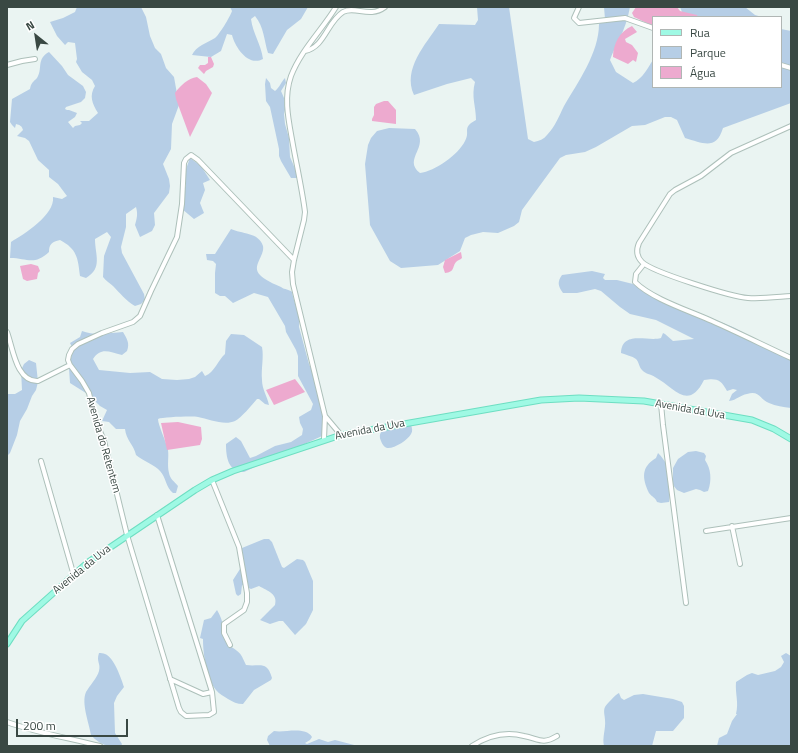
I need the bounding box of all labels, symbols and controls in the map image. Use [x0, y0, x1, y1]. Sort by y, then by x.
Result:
north arrow [16, 16, 56, 56]
legend [652, 16, 782, 88]
text: N [23, 17, 37, 34]
text: Rua [690, 23, 710, 42]
text: Parque [690, 43, 726, 62]
text: Água [690, 63, 716, 82]
street label: Avenida do Retentem [83, 395, 123, 495]
street label: Avenida da Uva [654, 397, 726, 423]
street label: Avenida da Uva [334, 417, 406, 443]
street label: Avenida da Uva [50, 543, 114, 597]
scale bar [18, 711, 130, 737]
text: 200 m [23, 716, 56, 735]

